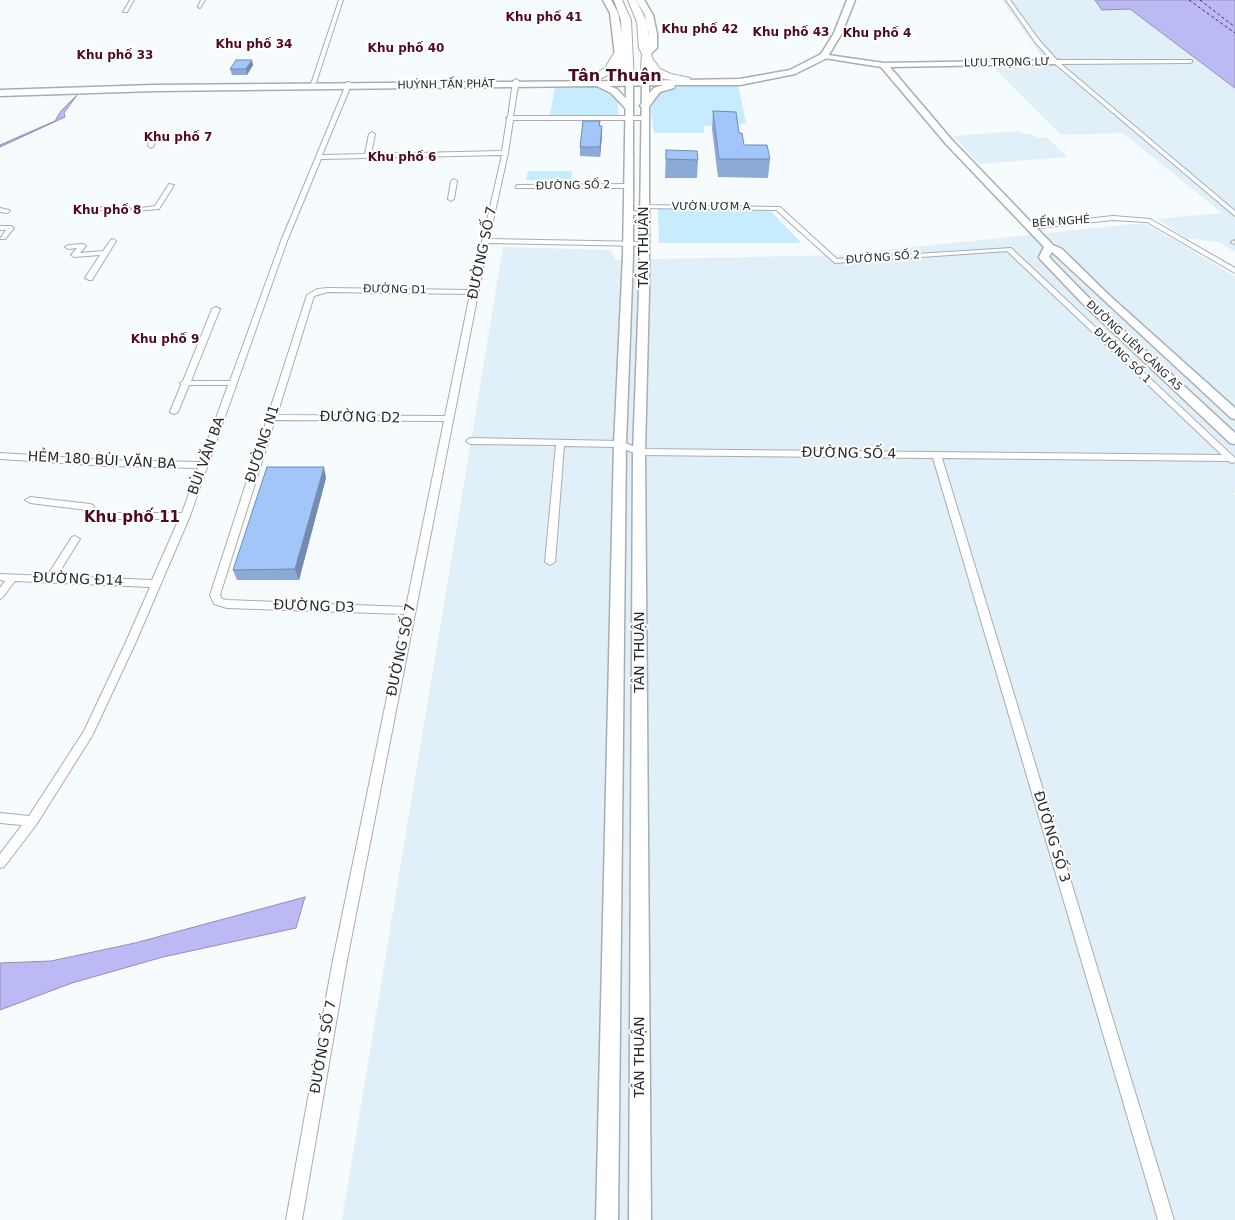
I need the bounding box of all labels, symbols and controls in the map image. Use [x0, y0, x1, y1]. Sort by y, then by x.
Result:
district label: Khu phố 41 [506, 11, 582, 25]
district label: Khu phố 42 [662, 23, 738, 37]
district label: Khu phố 43 [753, 26, 829, 40]
district label: Khu phố 4 [843, 27, 911, 41]
district label: Khu phố 34 [216, 38, 292, 52]
district label: Khu phố 40 [368, 42, 444, 56]
district label: Khu phố 33 [77, 49, 153, 63]
street label: LƯU TRỌNG LƯ [964, 56, 1050, 70]
district label: Tân Thuận [568, 67, 662, 87]
street label: HUỲNH TẤN PHÁT [397, 78, 495, 92]
district label: Khu phố 7 [144, 131, 212, 145]
district label: Khu phố 6 [368, 151, 436, 165]
street label: ĐƯỜNG SỐ 2 [536, 179, 610, 193]
street label: VƯỜN ƯƠM A [672, 200, 750, 214]
district label: Khu phố 8 [73, 204, 141, 218]
street label: ĐƯỜNG SỐ 7 [465, 205, 501, 301]
street label: TÂN THUẬN [636, 206, 652, 288]
street label: BẾN NGHÉ [1032, 213, 1090, 231]
street label: ĐƯỜNG SỐ 2 [845, 249, 921, 267]
street label: ĐƯỜNG D1 [363, 283, 427, 297]
street label: ĐƯỜNG LIÊN CẢNG A5 [1083, 298, 1185, 394]
street label: ĐƯỜNG SỐ 1 [1091, 325, 1153, 387]
district label: Khu phố 9 [131, 333, 199, 347]
street label: ĐƯỜNG N1 [243, 403, 283, 485]
street label: ĐƯỜNG D2 [319, 409, 401, 427]
street label: BÙI VĂN BA [185, 415, 229, 497]
street label: ĐƯỜNG SỐ 4 [802, 445, 896, 463]
street label: HẺM 180 BÙI VĂN BA [27, 449, 177, 473]
district label: Khu phố 11 [84, 509, 180, 527]
street label: ĐƯỜNG Đ14 [33, 570, 123, 590]
street label: ĐƯỜNG D3 [273, 597, 355, 617]
street label: ĐƯỜNG SỐ 7 [384, 602, 420, 698]
street label: TÂN THUẬN [632, 611, 648, 693]
street label: ĐƯỜNG SỐ 3 [1029, 789, 1073, 885]
street label: ĐƯỜNG SỐ 7 [308, 999, 340, 1095]
street label: TÂN THUẬN [632, 1016, 648, 1098]

